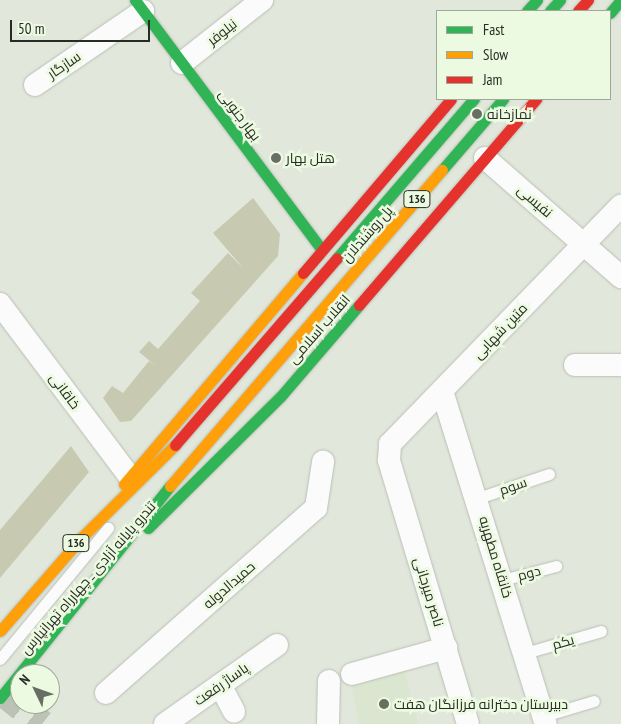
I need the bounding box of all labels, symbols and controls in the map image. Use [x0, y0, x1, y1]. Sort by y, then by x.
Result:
scale bar [12, 10, 152, 42]
legend [436, 10, 611, 100]
street label: نیلوفر [204, 15, 240, 49]
text: 50 m [18, 19, 44, 38]
text: Fast [483, 20, 504, 39]
text: Slow [483, 45, 508, 64]
street label: سازگار [44, 48, 84, 82]
text: Jam [483, 70, 502, 89]
street label: بهار جنوبی [215, 86, 265, 144]
place label: نمازخانه [487, 106, 532, 122]
marker: نمازخانه [471, 108, 483, 120]
place label: هتل بهار [286, 150, 335, 166]
marker: هتل بهار [270, 152, 282, 164]
street label: نفیسی [514, 181, 556, 221]
road number: 136 [403, 190, 431, 208]
street label: پل روشندلان [338, 202, 396, 266]
street label: انقلاب اسلامی [284, 291, 354, 367]
street label: متین شهابی [469, 300, 531, 362]
street label: خاقانی [46, 370, 84, 412]
street label: سوم [497, 473, 529, 499]
street label: تندرو پایانه آزادی ـ چهارراه تهرانپارس [17, 498, 159, 658]
street label: خانقاه مطهریه [476, 514, 516, 600]
road number: 136 [62, 534, 90, 552]
street label: ناصر میرجانی [411, 555, 447, 629]
street label: حمیدالدوله [200, 558, 258, 612]
street label: دوم [516, 562, 542, 584]
street label: یکم [550, 631, 576, 653]
street label: پاساژ رفعت [190, 659, 252, 709]
north arrow [10, 664, 60, 714]
text: N [15, 671, 34, 688]
place label: دبیرستان دخترانه فرزانگان هفت [394, 696, 568, 712]
marker: دبیرستان دخترانه فرزانگان هفت [378, 698, 390, 710]

